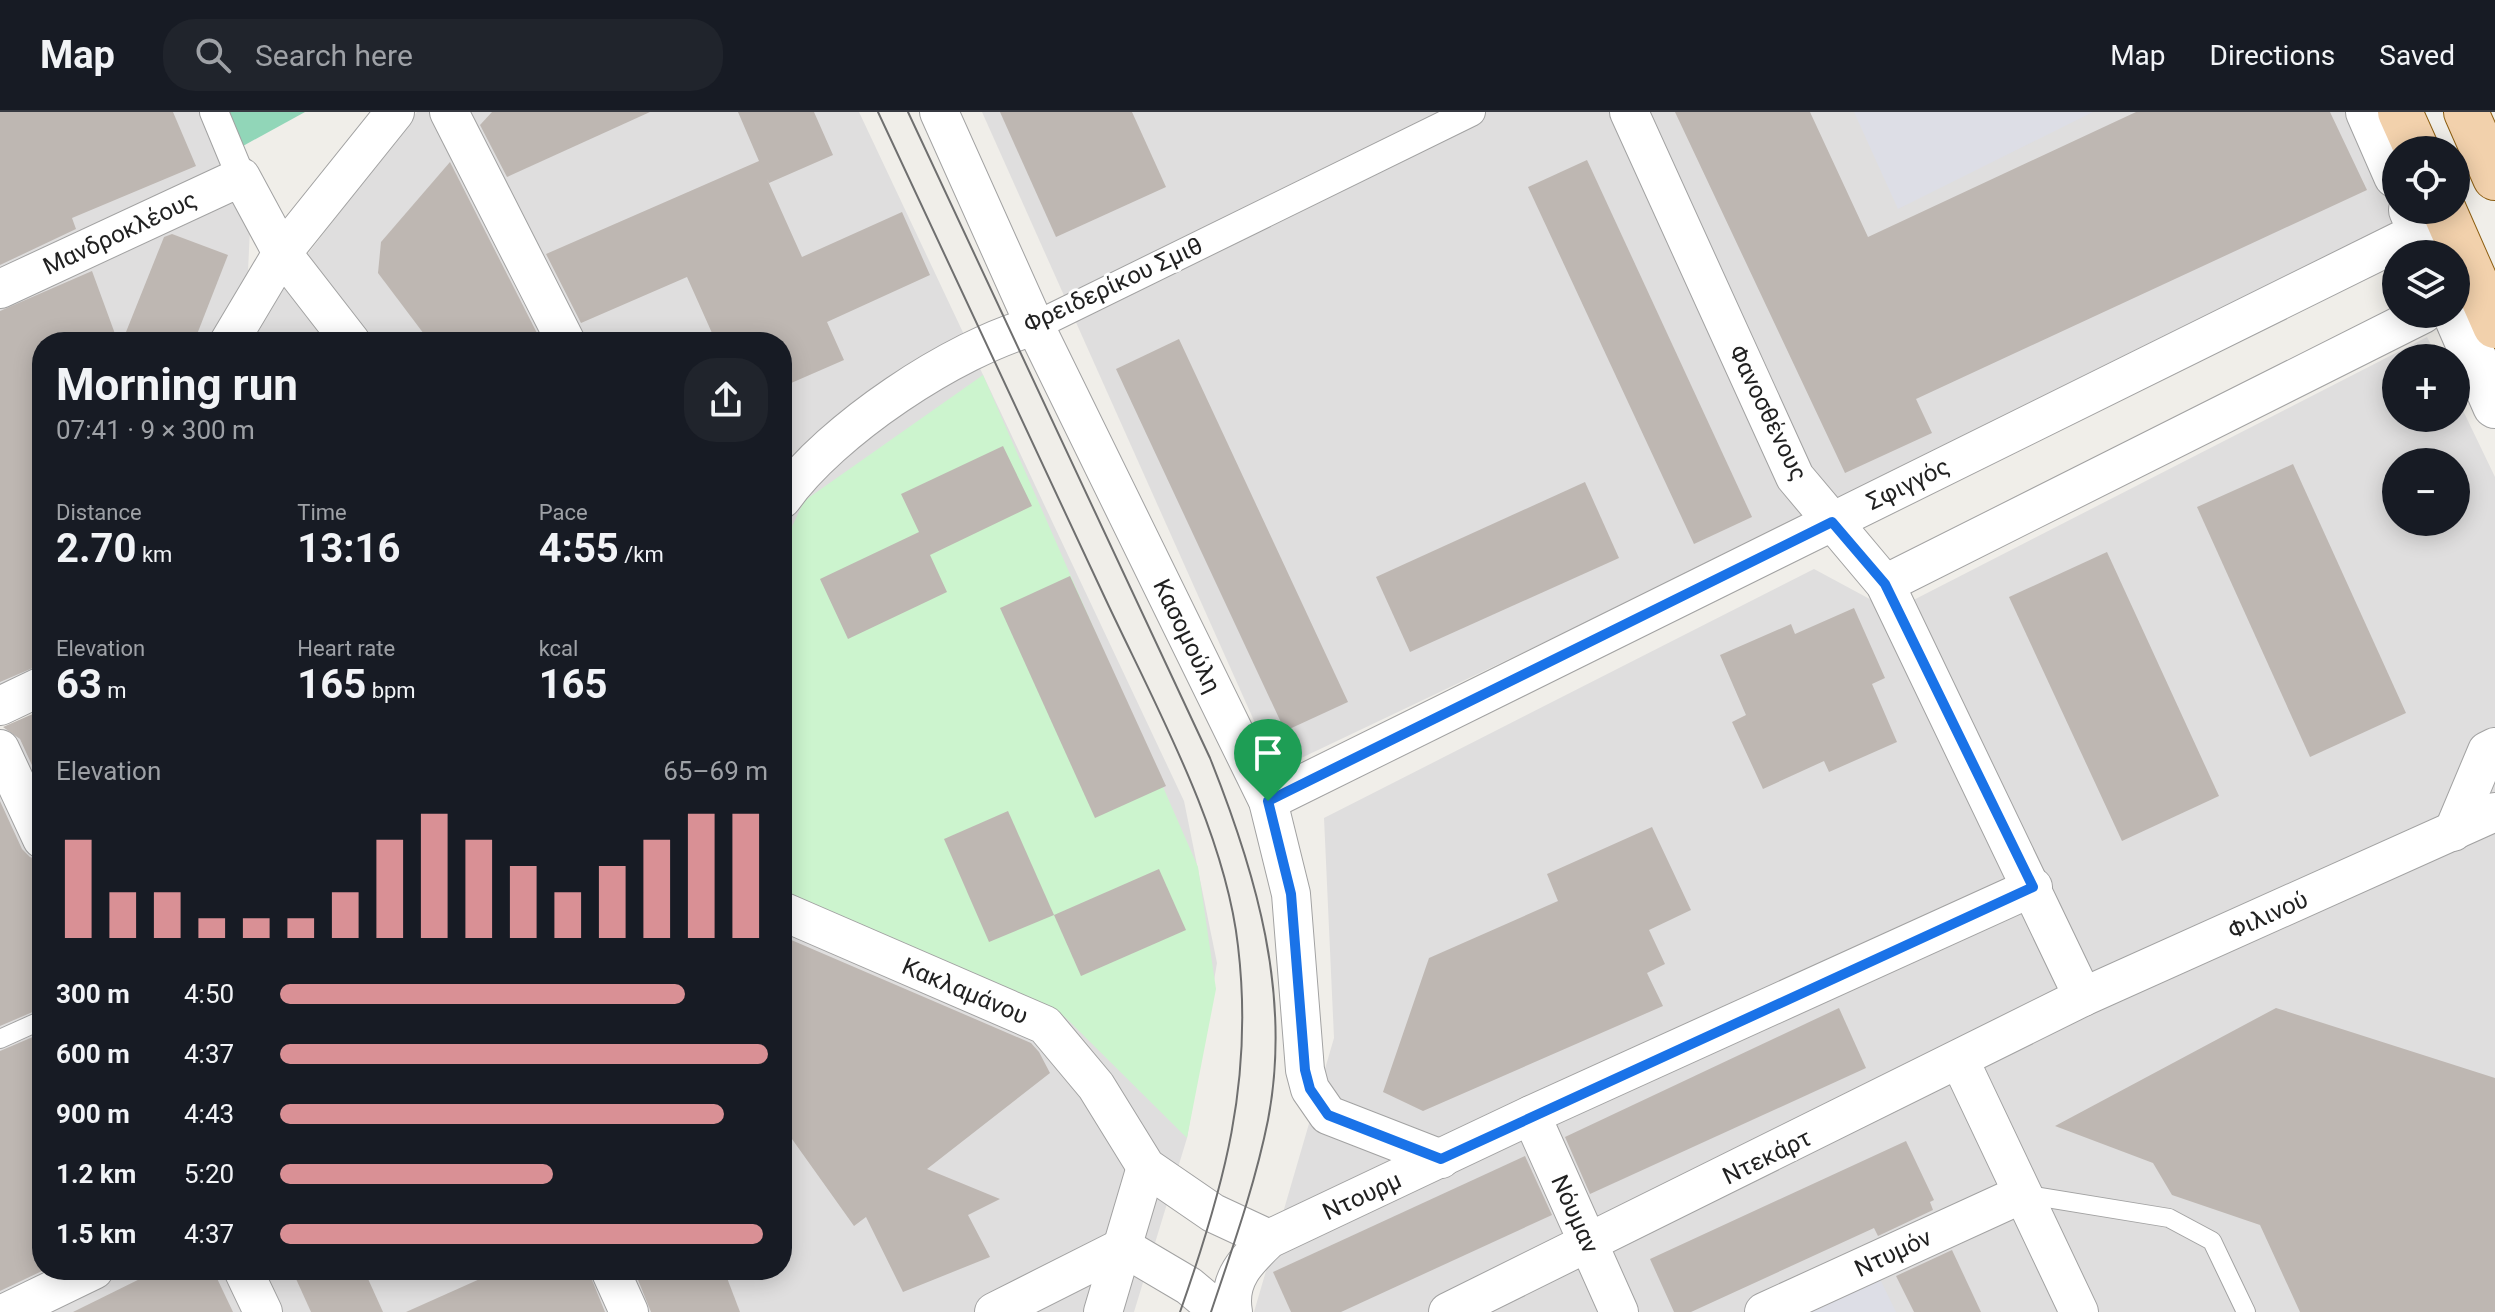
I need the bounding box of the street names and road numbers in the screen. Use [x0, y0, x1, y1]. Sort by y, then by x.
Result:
street label: Μανδροκλέους [39, 185, 201, 281]
street label: Φρειδερίκου Σμιθ [1019, 231, 1207, 339]
street label: Φανοσθένους [1723, 341, 1813, 485]
street label: Σφιγγός [1862, 452, 1954, 516]
street label: Κασομούλη [1147, 575, 1227, 697]
street label: Φιλινού [2224, 885, 2312, 945]
street label: Κακλαμάνου [898, 952, 1032, 1030]
street label: Ντεκάρτ [1718, 1124, 1816, 1190]
street label: Ντουρμ [1318, 1166, 1406, 1226]
street label: Νόυμαν [1545, 1171, 1605, 1258]
street label: Ντυμόν [1850, 1223, 1936, 1283]

